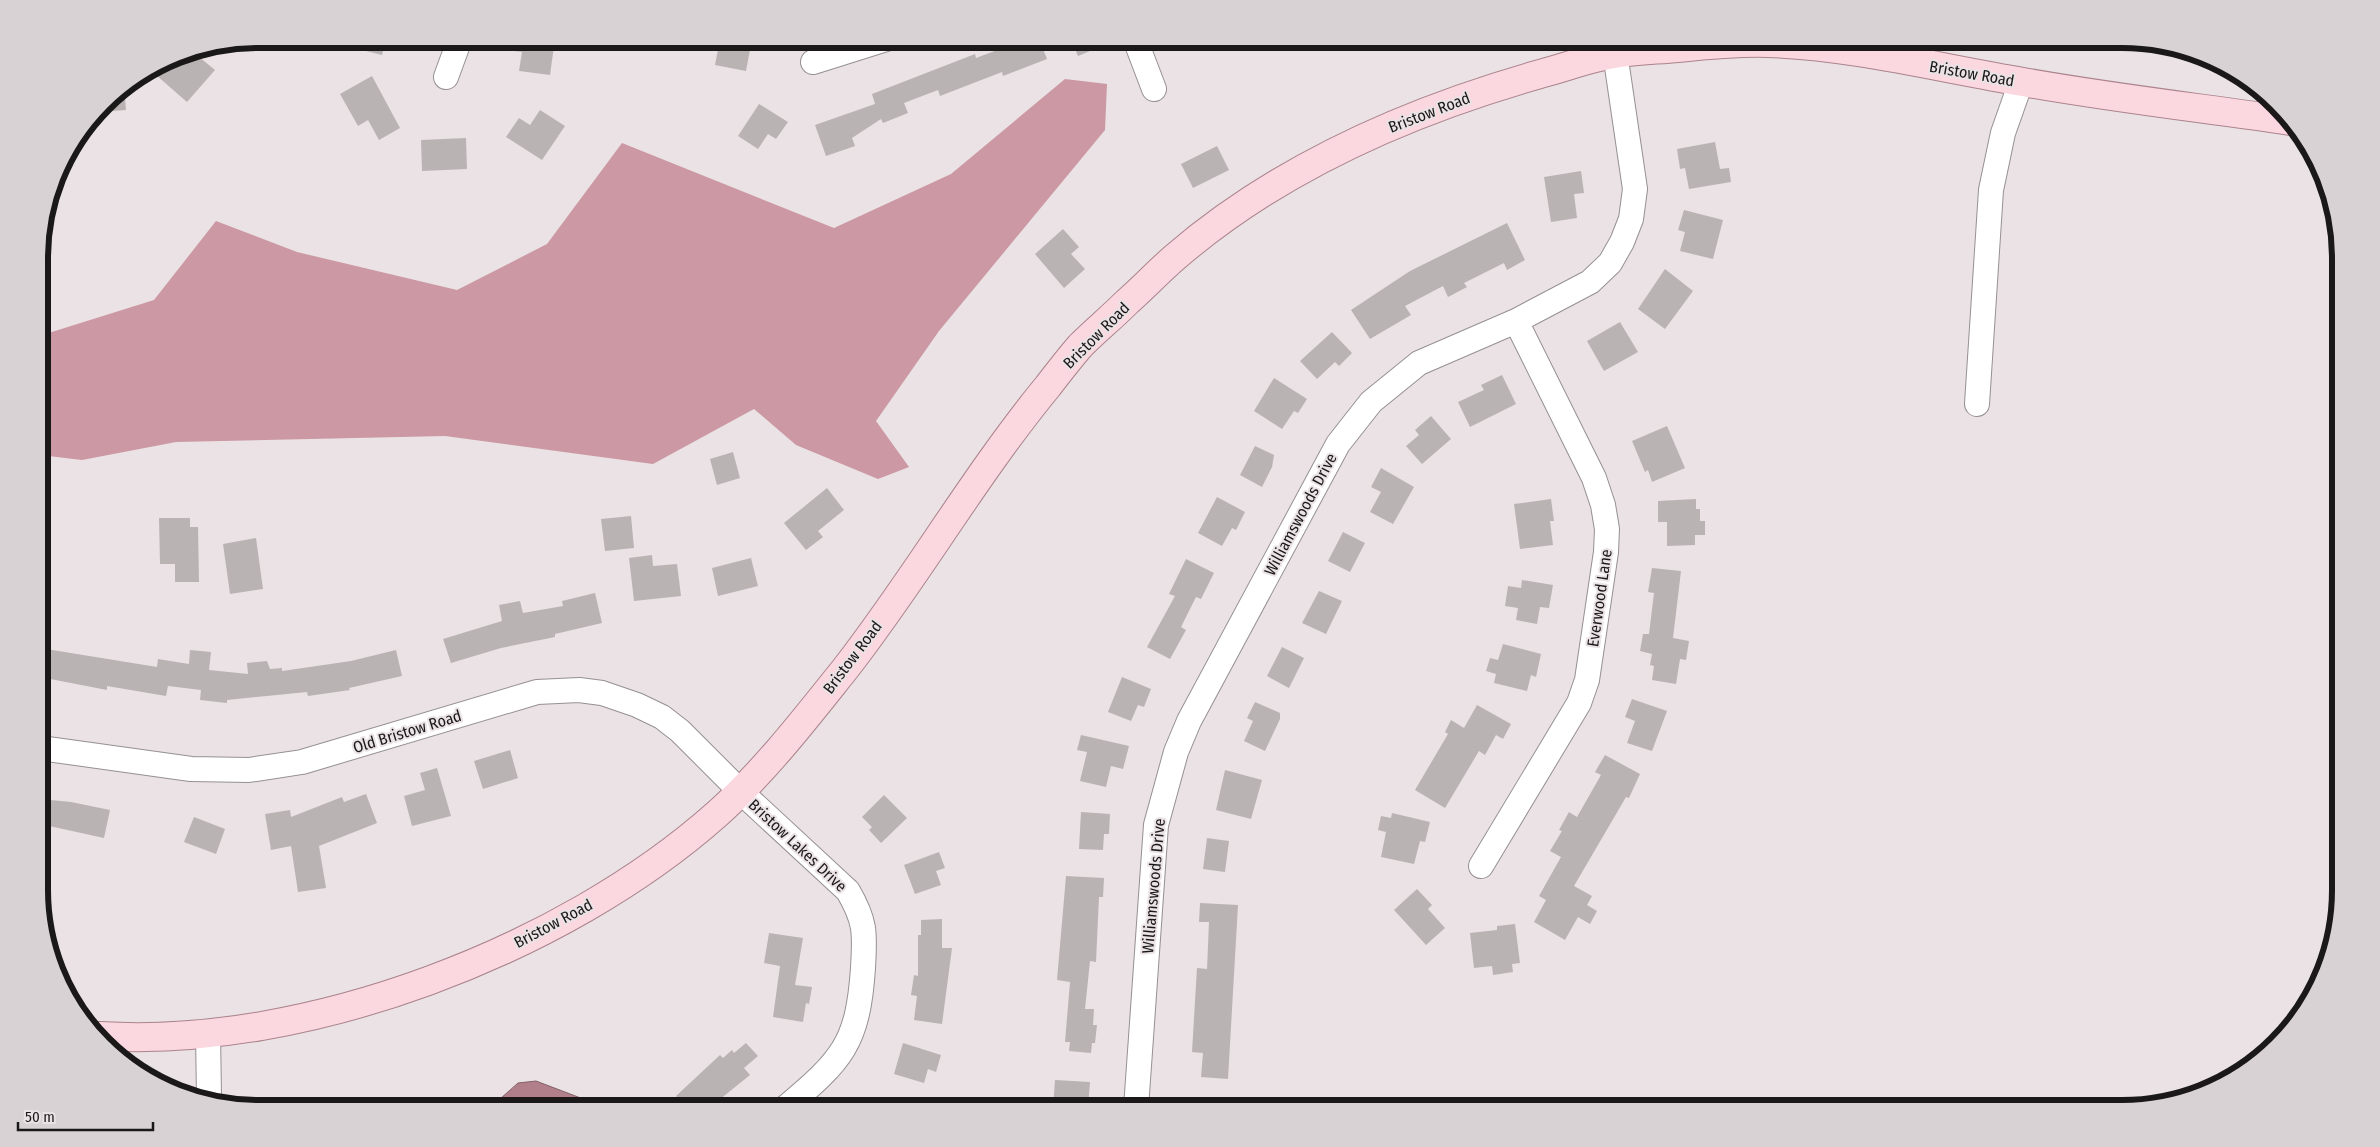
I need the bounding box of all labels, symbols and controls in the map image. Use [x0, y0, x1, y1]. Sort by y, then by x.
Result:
street label: Bristow Road [1928, 57, 2016, 90]
street label: Bristow Road [1386, 88, 1473, 137]
street label: Bristow Road [1059, 298, 1133, 372]
street label: Williamswoods Drive [1260, 450, 1341, 579]
street label: Everwood Lane [1583, 548, 1616, 648]
street label: Bristow Road [819, 617, 886, 697]
street label: Old Bristow Road [351, 706, 464, 757]
street label: Bristow Lakes Drive [745, 795, 851, 896]
street label: Williamswoods Drive [1138, 818, 1169, 954]
street label: Bristow Road [511, 895, 596, 952]
scale bar [18, 1100, 152, 1132]
text: 50 m [25, 1108, 55, 1126]

